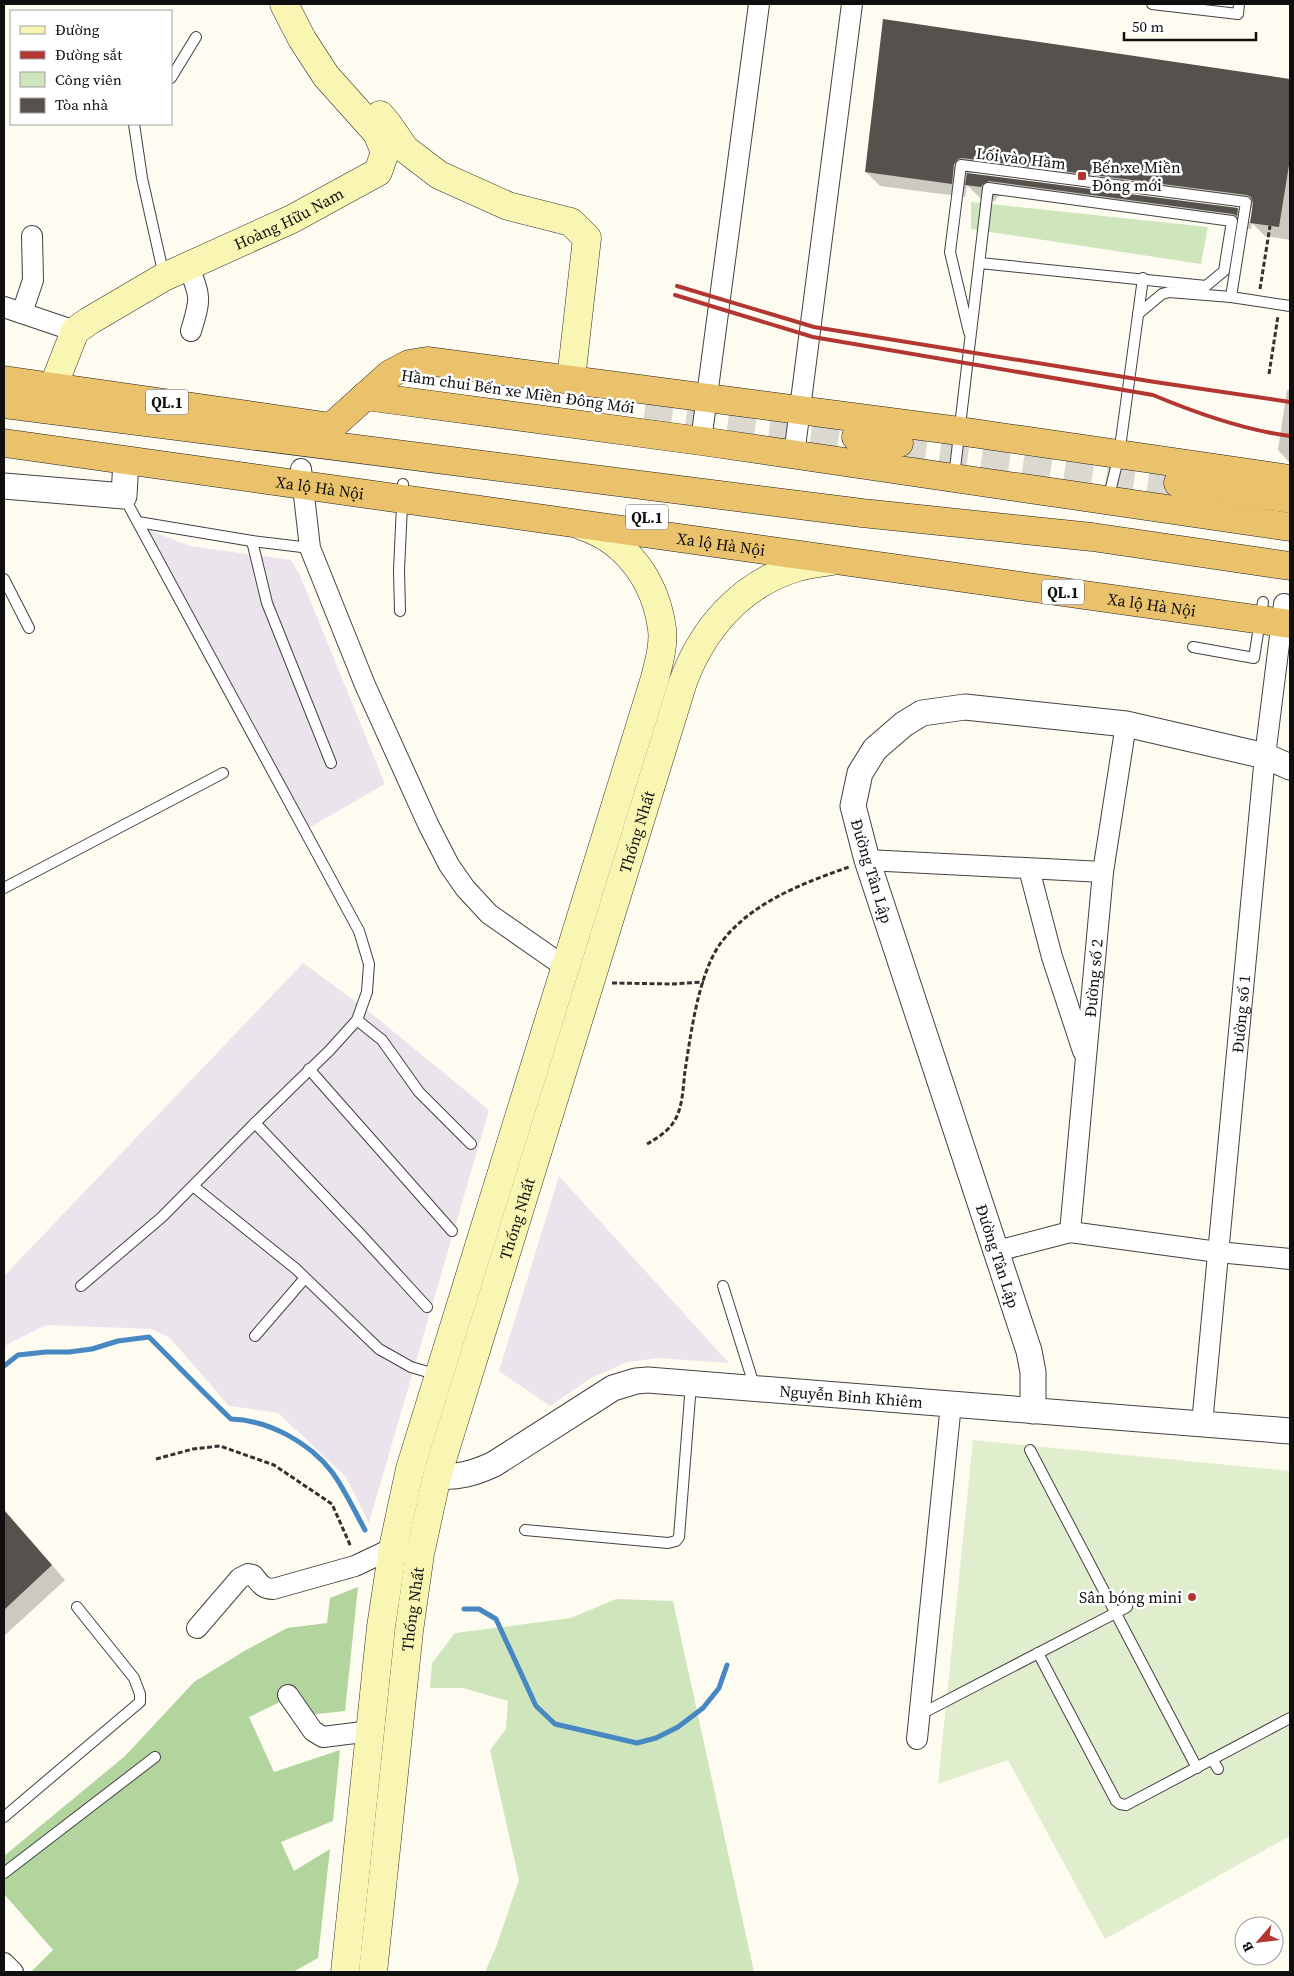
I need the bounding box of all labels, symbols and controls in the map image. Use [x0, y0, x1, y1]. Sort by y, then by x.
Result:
legend [10, 10, 172, 125]
scale bar [1124, 10, 1256, 42]
text: 50 m [1132, 16, 1164, 37]
text: Đường [55, 19, 100, 40]
text: Đường sắt [55, 44, 122, 65]
text: Công viên [55, 69, 122, 90]
text: Tòa nhà [55, 94, 108, 115]
street label: Lối vào Hầm [975, 142, 1067, 174]
place label: Bến xe Miền Đông mới [1092, 156, 1181, 196]
marker: Bến xe Miền Đông mới [1076, 170, 1088, 182]
street label: Hoàng Hữu Nam [230, 182, 347, 255]
street label: Hầm chui Bến xe Miền Đông Mới [400, 364, 636, 418]
road number: QL.1 [146, 390, 188, 414]
street label: Xa lộ Hà Nội [274, 470, 366, 505]
road number: QL.1 [626, 504, 668, 530]
street label: Xa lộ Hà Nội [675, 527, 767, 561]
road number: QL.1 [1042, 580, 1084, 604]
street label: Xa lộ Hà Nội [1106, 587, 1197, 622]
street label: Thống Nhất [614, 787, 660, 875]
street label: Đường Tân Lập [846, 816, 898, 926]
street label: Đường số 2 [1079, 938, 1108, 1018]
street label: Đường số 1 [1226, 974, 1255, 1054]
street label: Thống Nhất [494, 1174, 540, 1262]
street label: Đường Tân Lập [971, 1201, 1025, 1311]
street label: Nguyễn Bỉnh Khiêm [779, 1379, 924, 1413]
street label: Thống Nhất [396, 1565, 429, 1652]
place label: Sân bóng mini [1079, 1586, 1182, 1608]
marker: Sân bóng mini [1186, 1591, 1198, 1603]
north arrow [1234, 1916, 1284, 1966]
text: B [1237, 1938, 1258, 1956]

